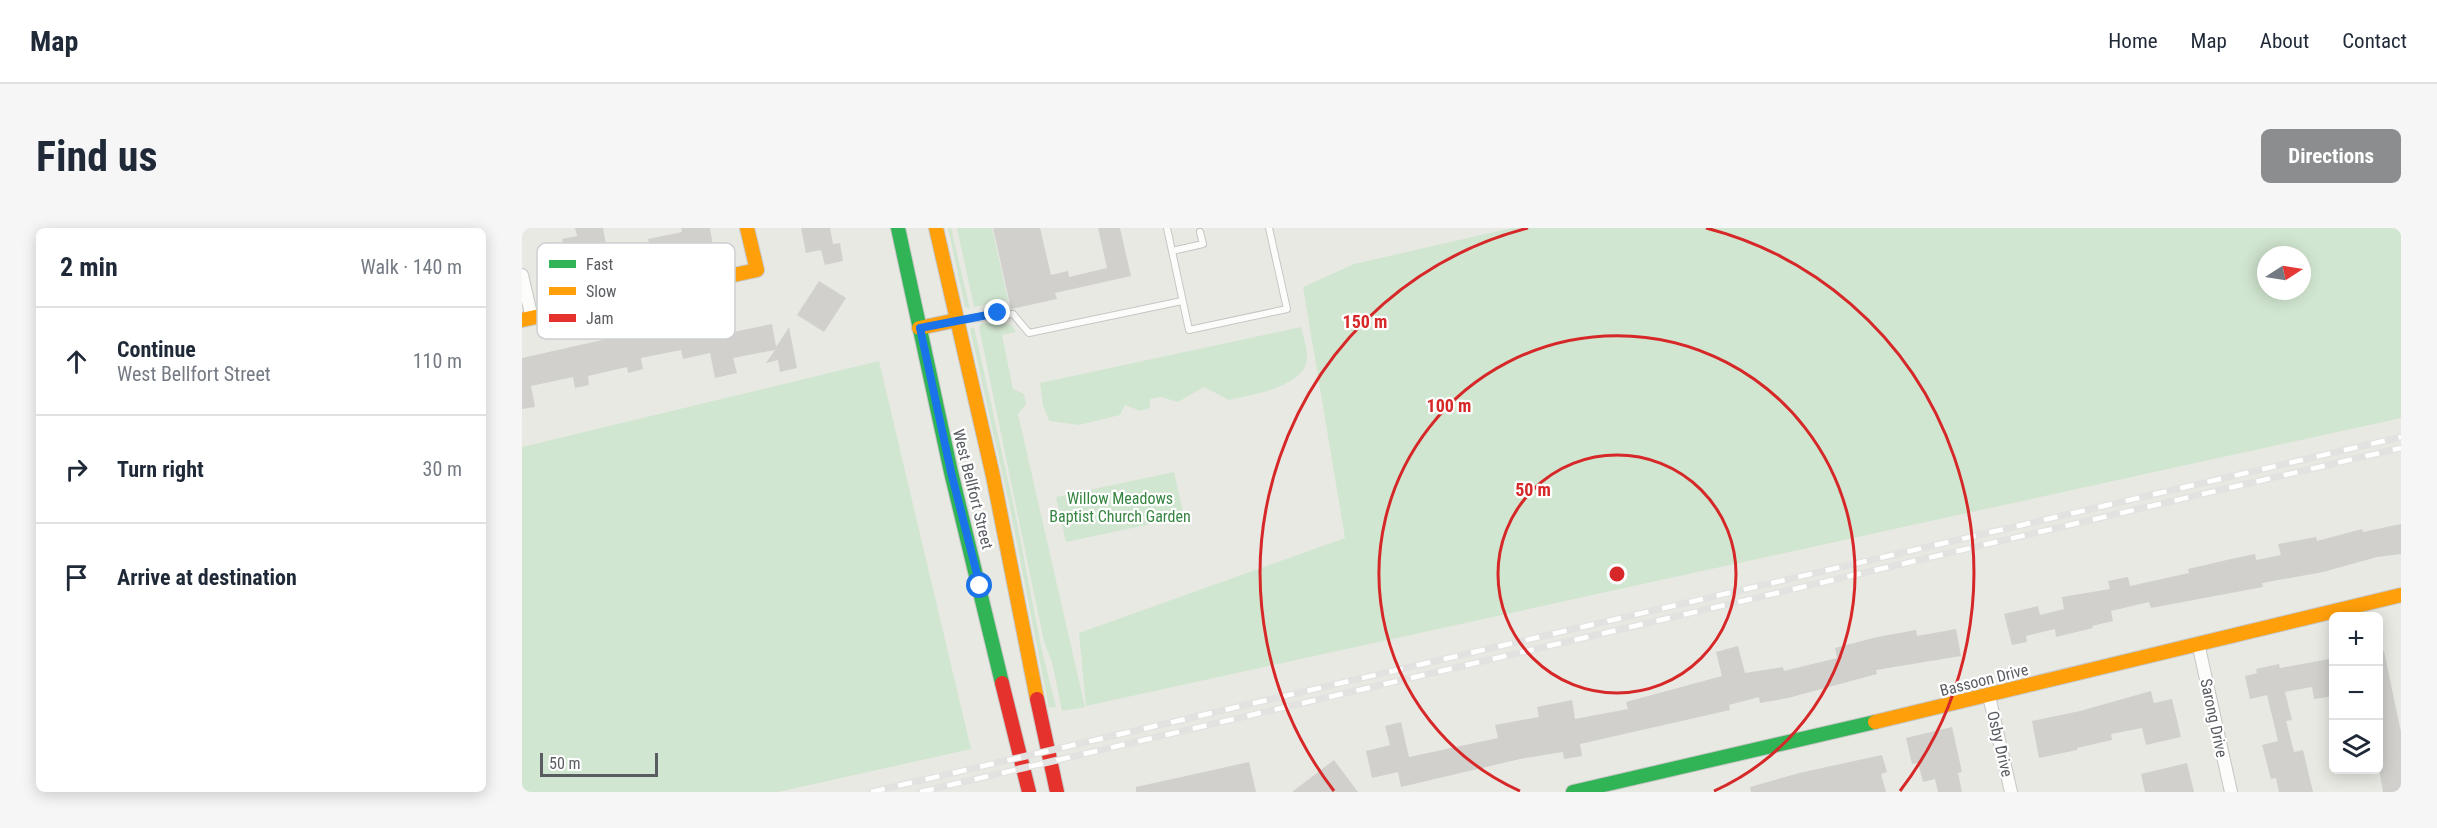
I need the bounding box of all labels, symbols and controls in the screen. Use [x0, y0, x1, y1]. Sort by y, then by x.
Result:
text: Map [30, 25, 78, 58]
text: Home [2108, 29, 2158, 53]
text: Map [2191, 29, 2227, 53]
text: About [2260, 29, 2309, 53]
text: Contact [2342, 29, 2407, 53]
button: Directions [2261, 129, 2401, 183]
text: Find us [36, 132, 157, 181]
legend [537, 243, 735, 339]
north arrow [2257, 246, 2311, 300]
text: 2 min [60, 252, 118, 282]
text: Walk · 140 m [361, 255, 462, 279]
text: Fast [586, 255, 613, 274]
text: Slow [586, 282, 616, 301]
route end [984, 299, 1010, 325]
text: Jam [586, 309, 613, 328]
text: 150 m [1343, 311, 1387, 332]
text: Continue [117, 337, 196, 362]
icon: ahead [60, 345, 93, 378]
text: 110 m [413, 349, 462, 373]
text: West Bellfort Street [117, 362, 271, 386]
text: 100 m [1427, 395, 1471, 416]
street label: West Bellfort Street [949, 427, 997, 551]
icon: right [60, 453, 93, 486]
text: Turn right [117, 457, 204, 482]
text: 30 m [423, 457, 462, 481]
text: 50 m [1515, 479, 1551, 500]
park label: Willow Meadows Baptist Church Garden [1049, 489, 1191, 526]
icon: arrive [60, 561, 93, 594]
centre of rings [1607, 564, 1627, 584]
text: Arrive at destination [117, 565, 297, 590]
route start [966, 572, 992, 598]
map controls [2329, 612, 2383, 774]
button: + [2329, 612, 2383, 666]
street label: Bassoon Drive [1938, 660, 2030, 700]
button: − [2329, 666, 2383, 720]
street label: Sarong Drive [2196, 677, 2232, 759]
street label: Osby Drive [1983, 709, 2017, 779]
button: layers [2329, 720, 2383, 774]
scale bar [540, 750, 658, 778]
text: 50 m [549, 754, 581, 773]

